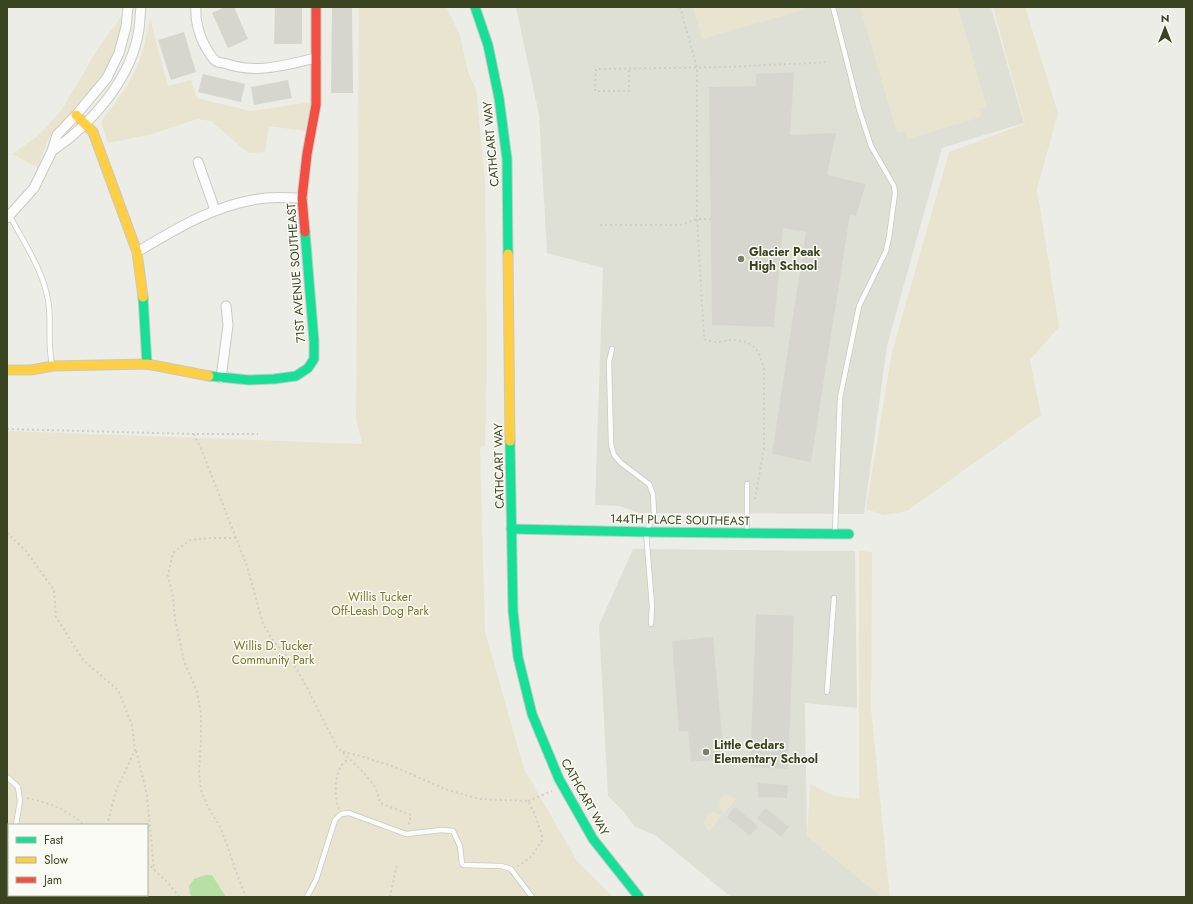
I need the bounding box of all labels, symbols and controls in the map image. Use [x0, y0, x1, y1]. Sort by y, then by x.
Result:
north arrow [1145, 8, 1185, 48]
text: N [1161, 10, 1169, 26]
street label: CATHCART WAY [478, 100, 504, 187]
street label: 71ST AVENUE SOUTHEAST [282, 202, 310, 344]
place label: Glacier Peak High School [749, 243, 821, 275]
marker: Glacier Peak High School [736, 254, 746, 264]
street label: CATHCART WAY [489, 423, 509, 509]
street label: 144TH PLACE SOUTHEAST [610, 510, 751, 530]
park label: Willis Tucker Off-Leash Dog Park [331, 588, 429, 620]
park label: Willis D. Tucker Community Park [232, 637, 315, 669]
place label: Little Cedars Elementary School [714, 736, 818, 768]
marker: Little Cedars Elementary School [701, 747, 711, 757]
street label: CATHCART WAY [556, 755, 614, 839]
legend [8, 824, 148, 896]
text: Fast [44, 831, 63, 849]
text: Slow [44, 851, 69, 869]
text: Jam [42, 871, 62, 889]

